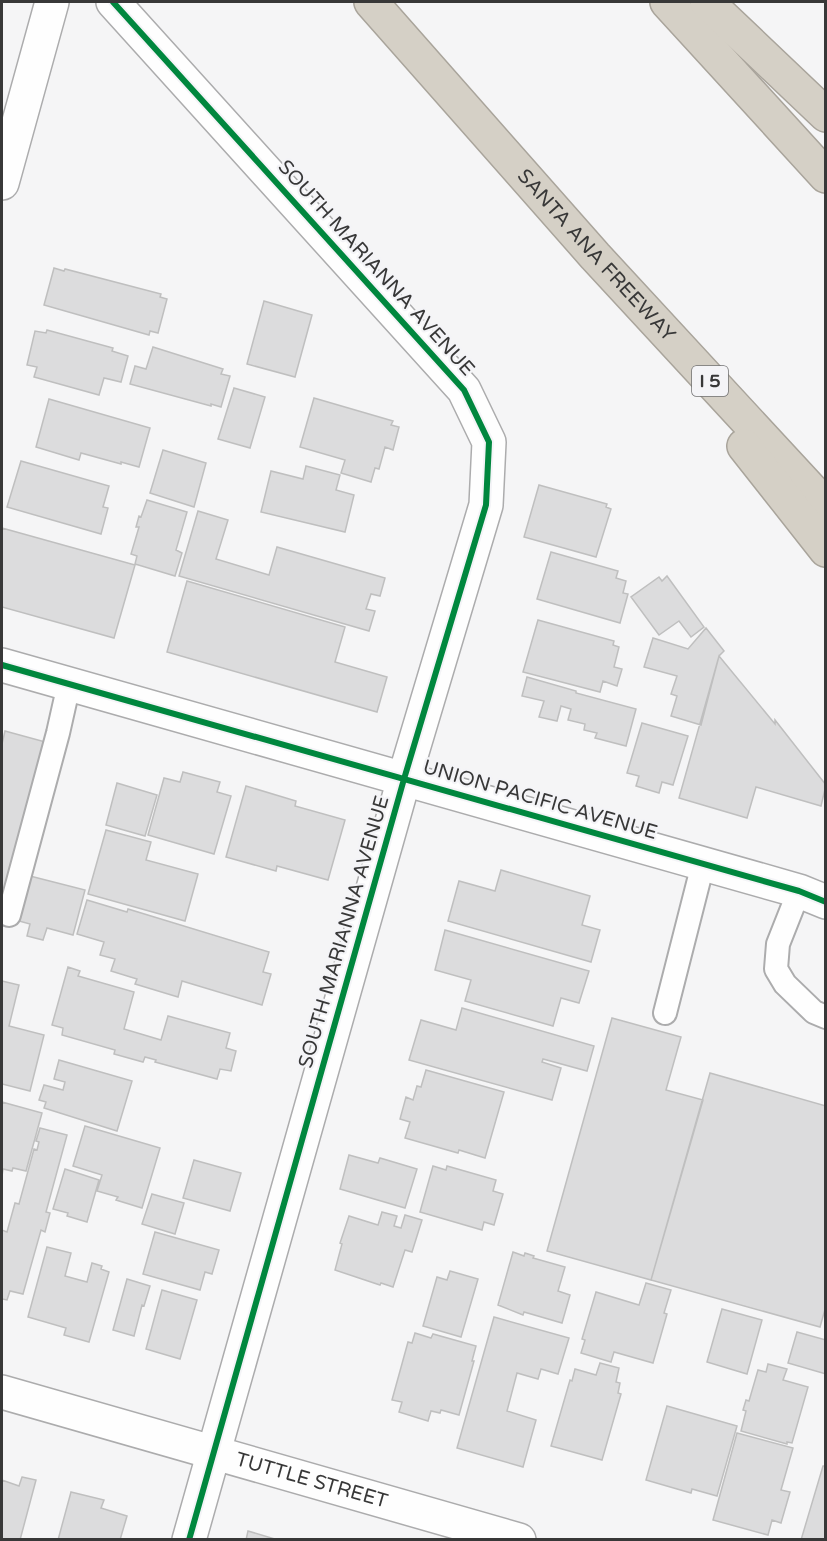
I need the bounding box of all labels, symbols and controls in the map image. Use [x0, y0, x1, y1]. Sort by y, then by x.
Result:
street label: SOUTH MARIANNA AVENUE [273, 155, 479, 381]
street label: SANTA ANA FREEWAY [512, 164, 680, 347]
road number: I 5 [692, 366, 728, 396]
street label: UNION PACIFIC AVENUE [420, 755, 660, 845]
street label: SOUTH MARIANNA AVENUE [294, 793, 394, 1071]
street label: TUTTLE STREET [233, 1447, 390, 1514]

